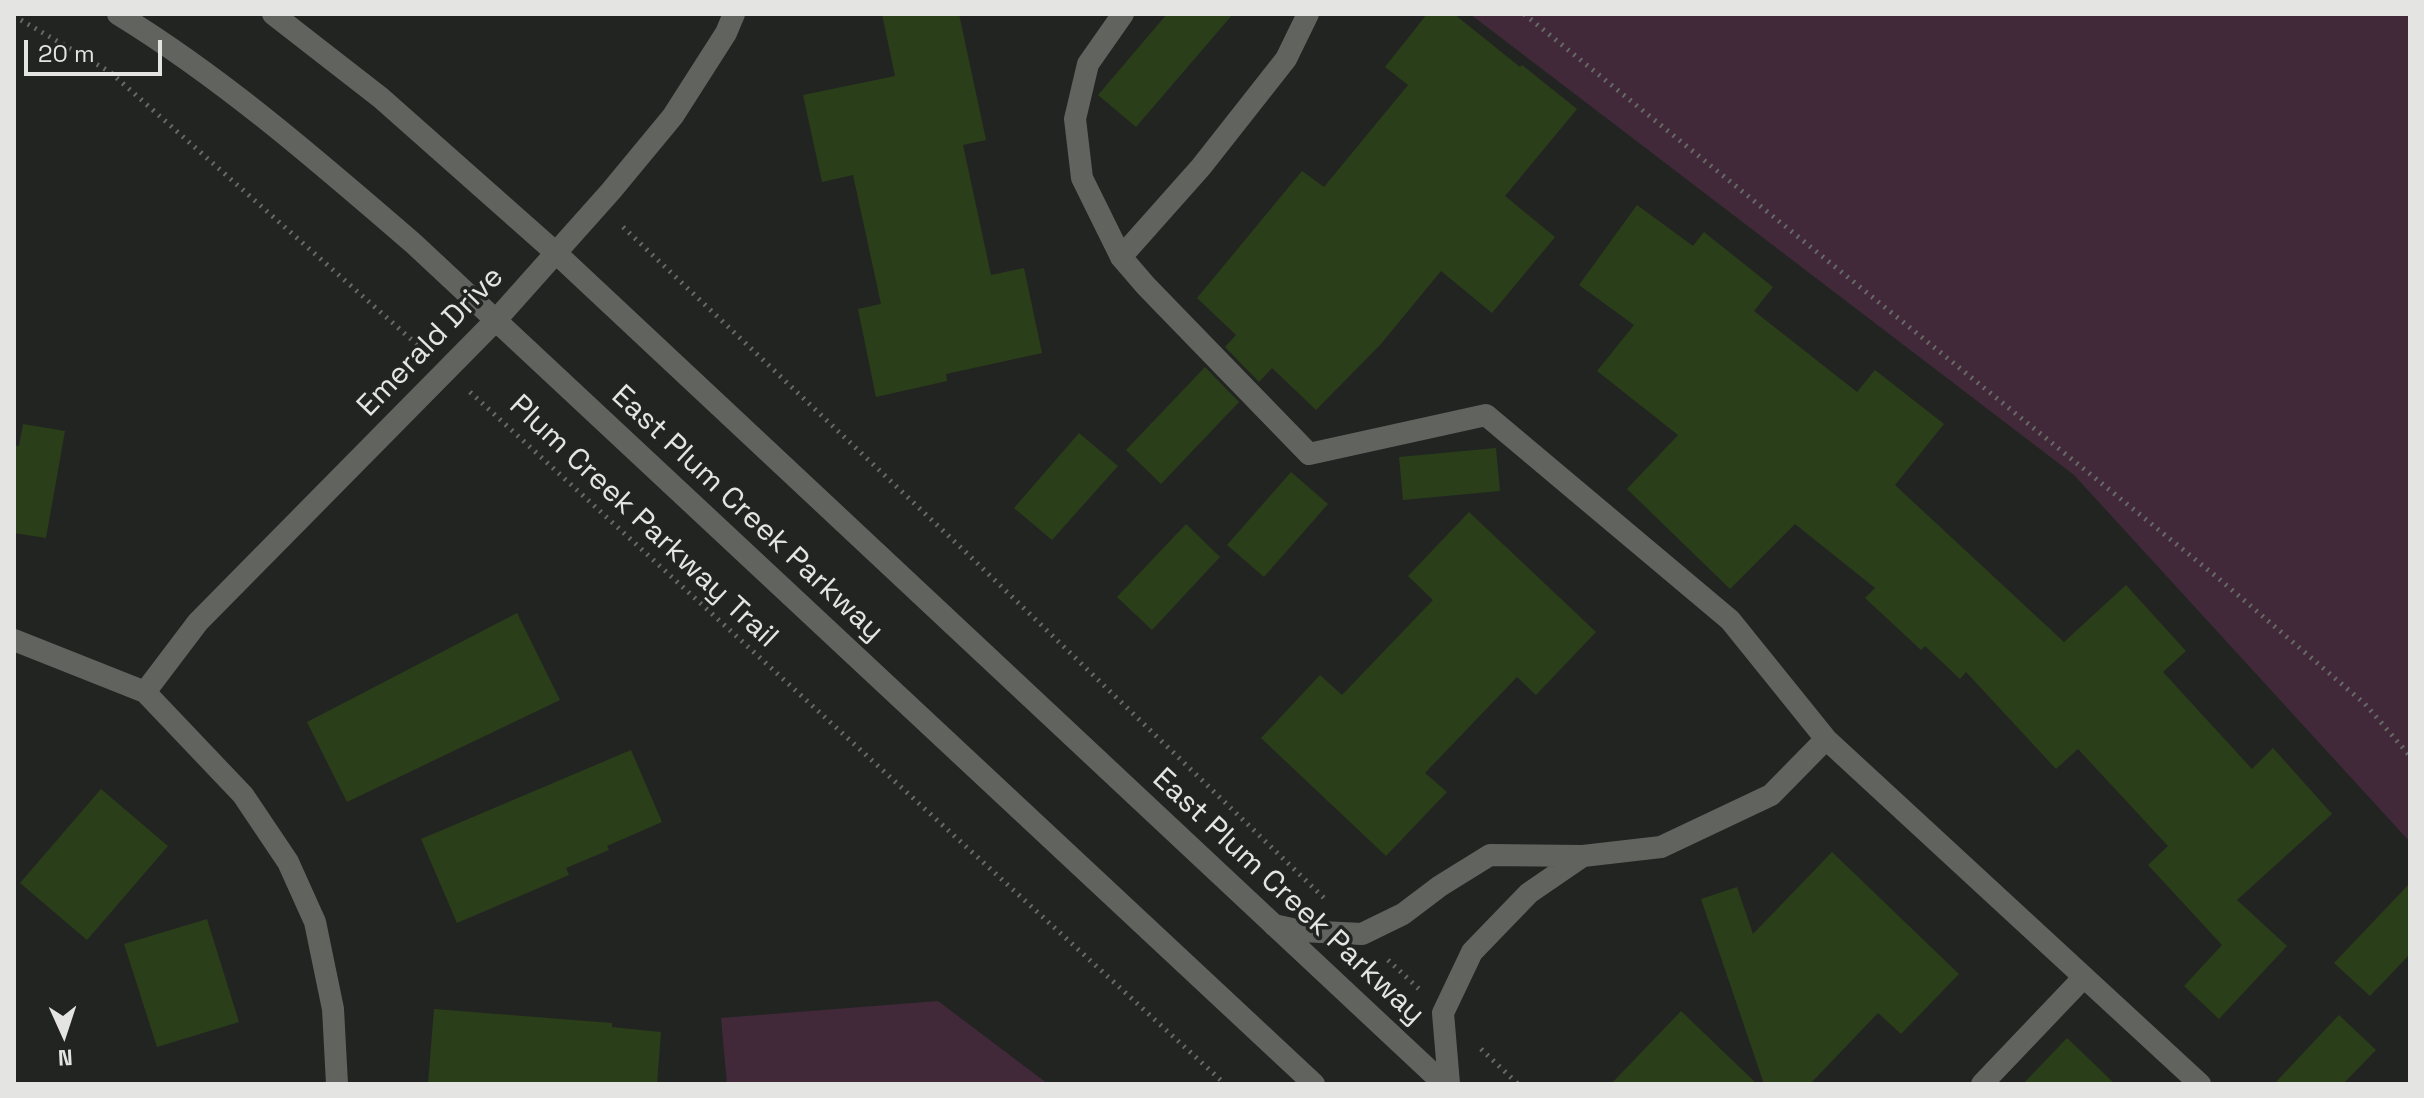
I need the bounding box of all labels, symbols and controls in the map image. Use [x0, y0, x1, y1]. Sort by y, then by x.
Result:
scale bar [28, 24, 166, 74]
text: 20 m [38, 38, 95, 69]
street label: Emerald Drive [350, 259, 512, 425]
street label: East Plum Creek Parkway [603, 378, 891, 650]
street label: Plum Creek Parkway Trail [501, 388, 785, 656]
street label: East Plum Creek Parkway [1144, 761, 1432, 1033]
north arrow [24, 994, 104, 1074]
text: N [57, 1044, 73, 1072]

